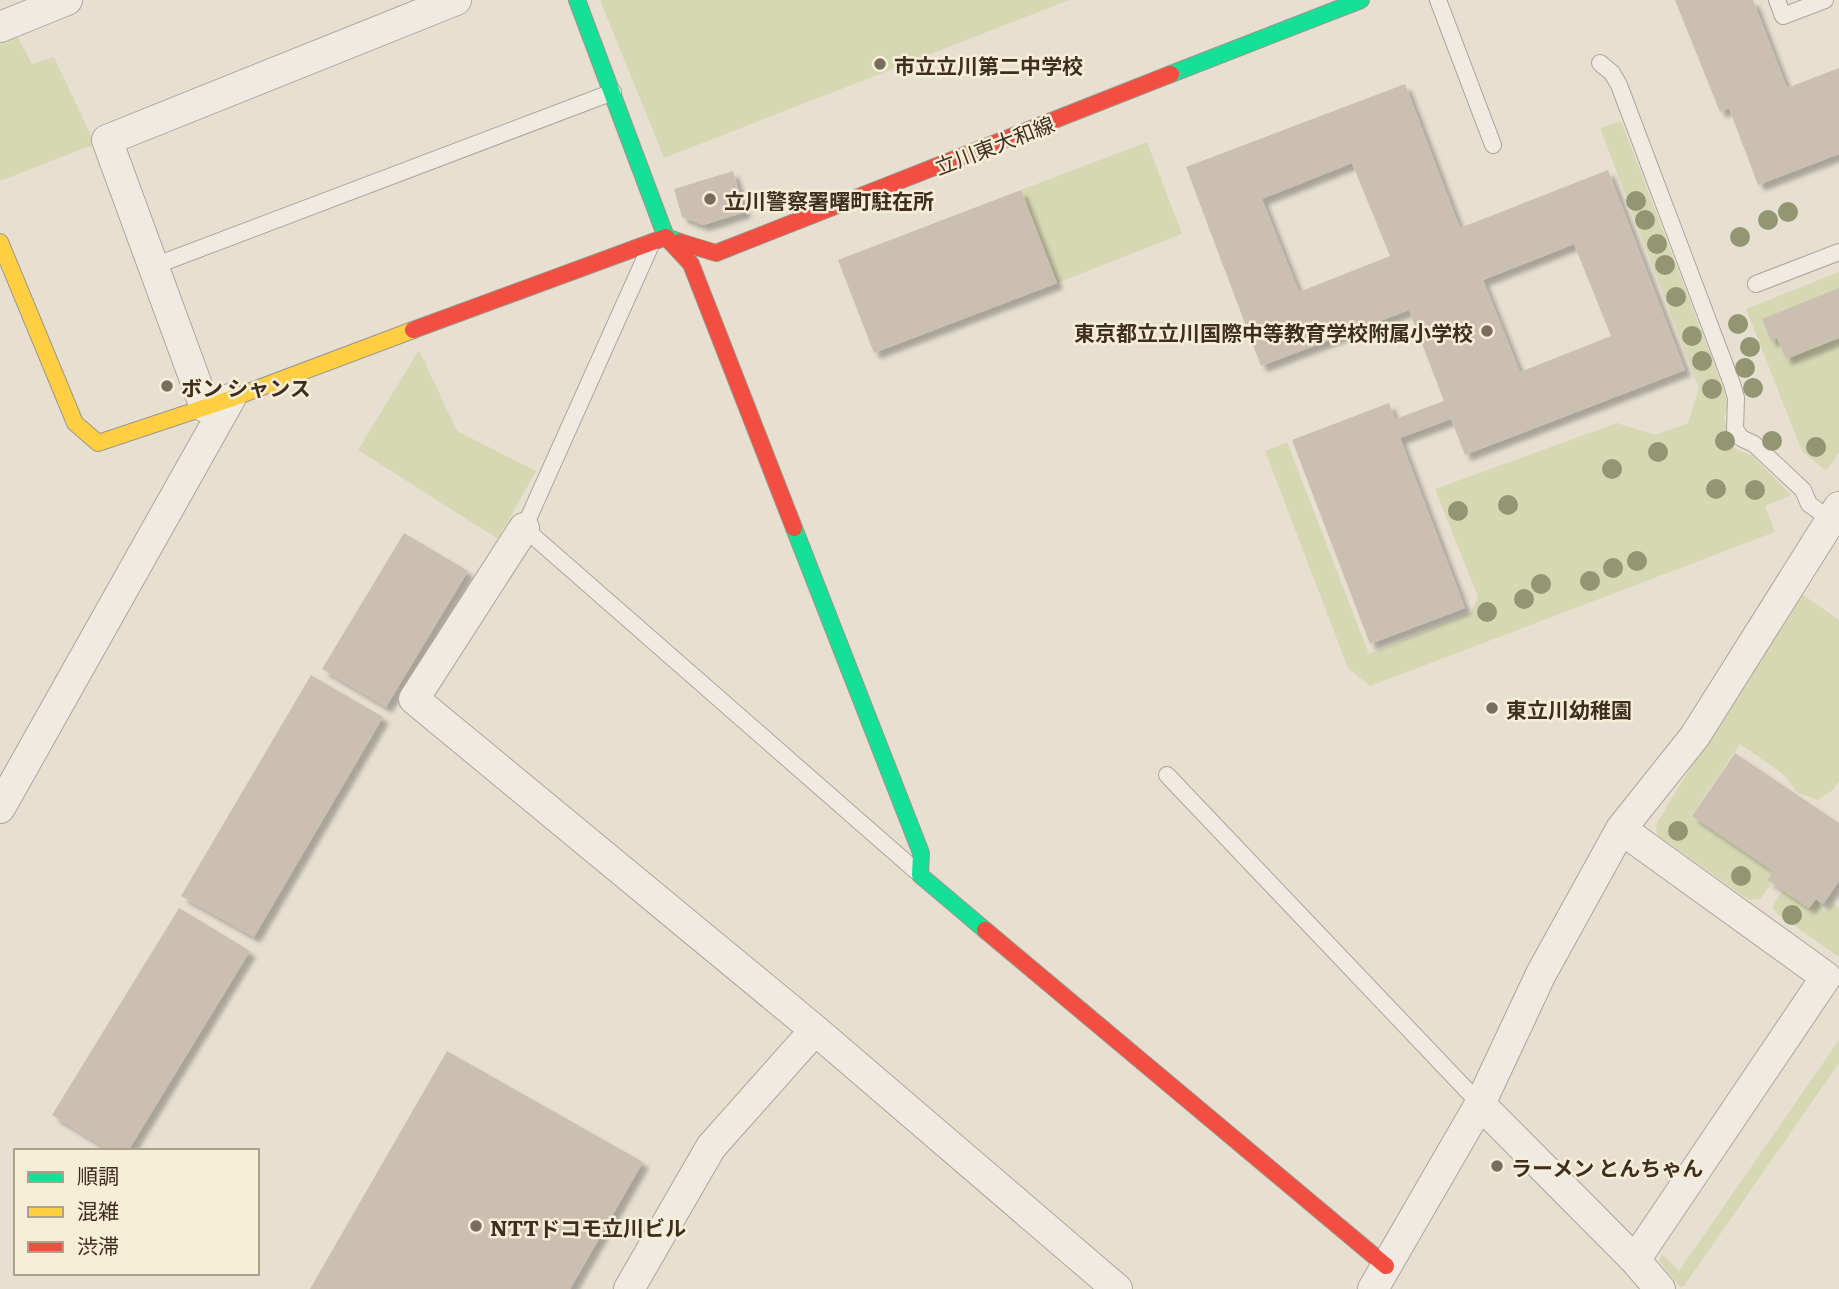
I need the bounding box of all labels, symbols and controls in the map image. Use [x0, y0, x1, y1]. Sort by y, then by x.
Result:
place label: 市立立川第二中学校 [894, 49, 1083, 80]
marker: 市立立川第二中学校 [872, 56, 888, 72]
street label: 立川東大和線 [930, 107, 1058, 181]
place label: 立川警察署曙町駐在所 [724, 184, 934, 215]
marker: 立川警察署曙町駐在所 [702, 191, 718, 207]
place label: 東京都立立川国際中等教育学校附属小学校 [1074, 316, 1473, 347]
marker: 東京都立立川国際中等教育学校附属小学校 [1479, 323, 1495, 339]
place label: ボン シャンス [181, 371, 311, 402]
marker: ボン シャンス [159, 378, 175, 394]
place label: 東立川幼稚園 [1506, 693, 1632, 724]
marker: 東立川幼稚園 [1484, 700, 1500, 716]
legend [14, 1149, 259, 1275]
place label: ラーメン とんちゃん [1511, 1151, 1703, 1182]
marker: ラーメン とんちゃん [1489, 1158, 1505, 1174]
text: 順調 [77, 1159, 119, 1190]
text: 混雑 [77, 1194, 119, 1225]
place label: NTTドコモ立川ビル [490, 1211, 686, 1242]
marker: NTTドコモ立川ビル [468, 1218, 484, 1234]
text: 渋滞 [77, 1229, 119, 1260]

